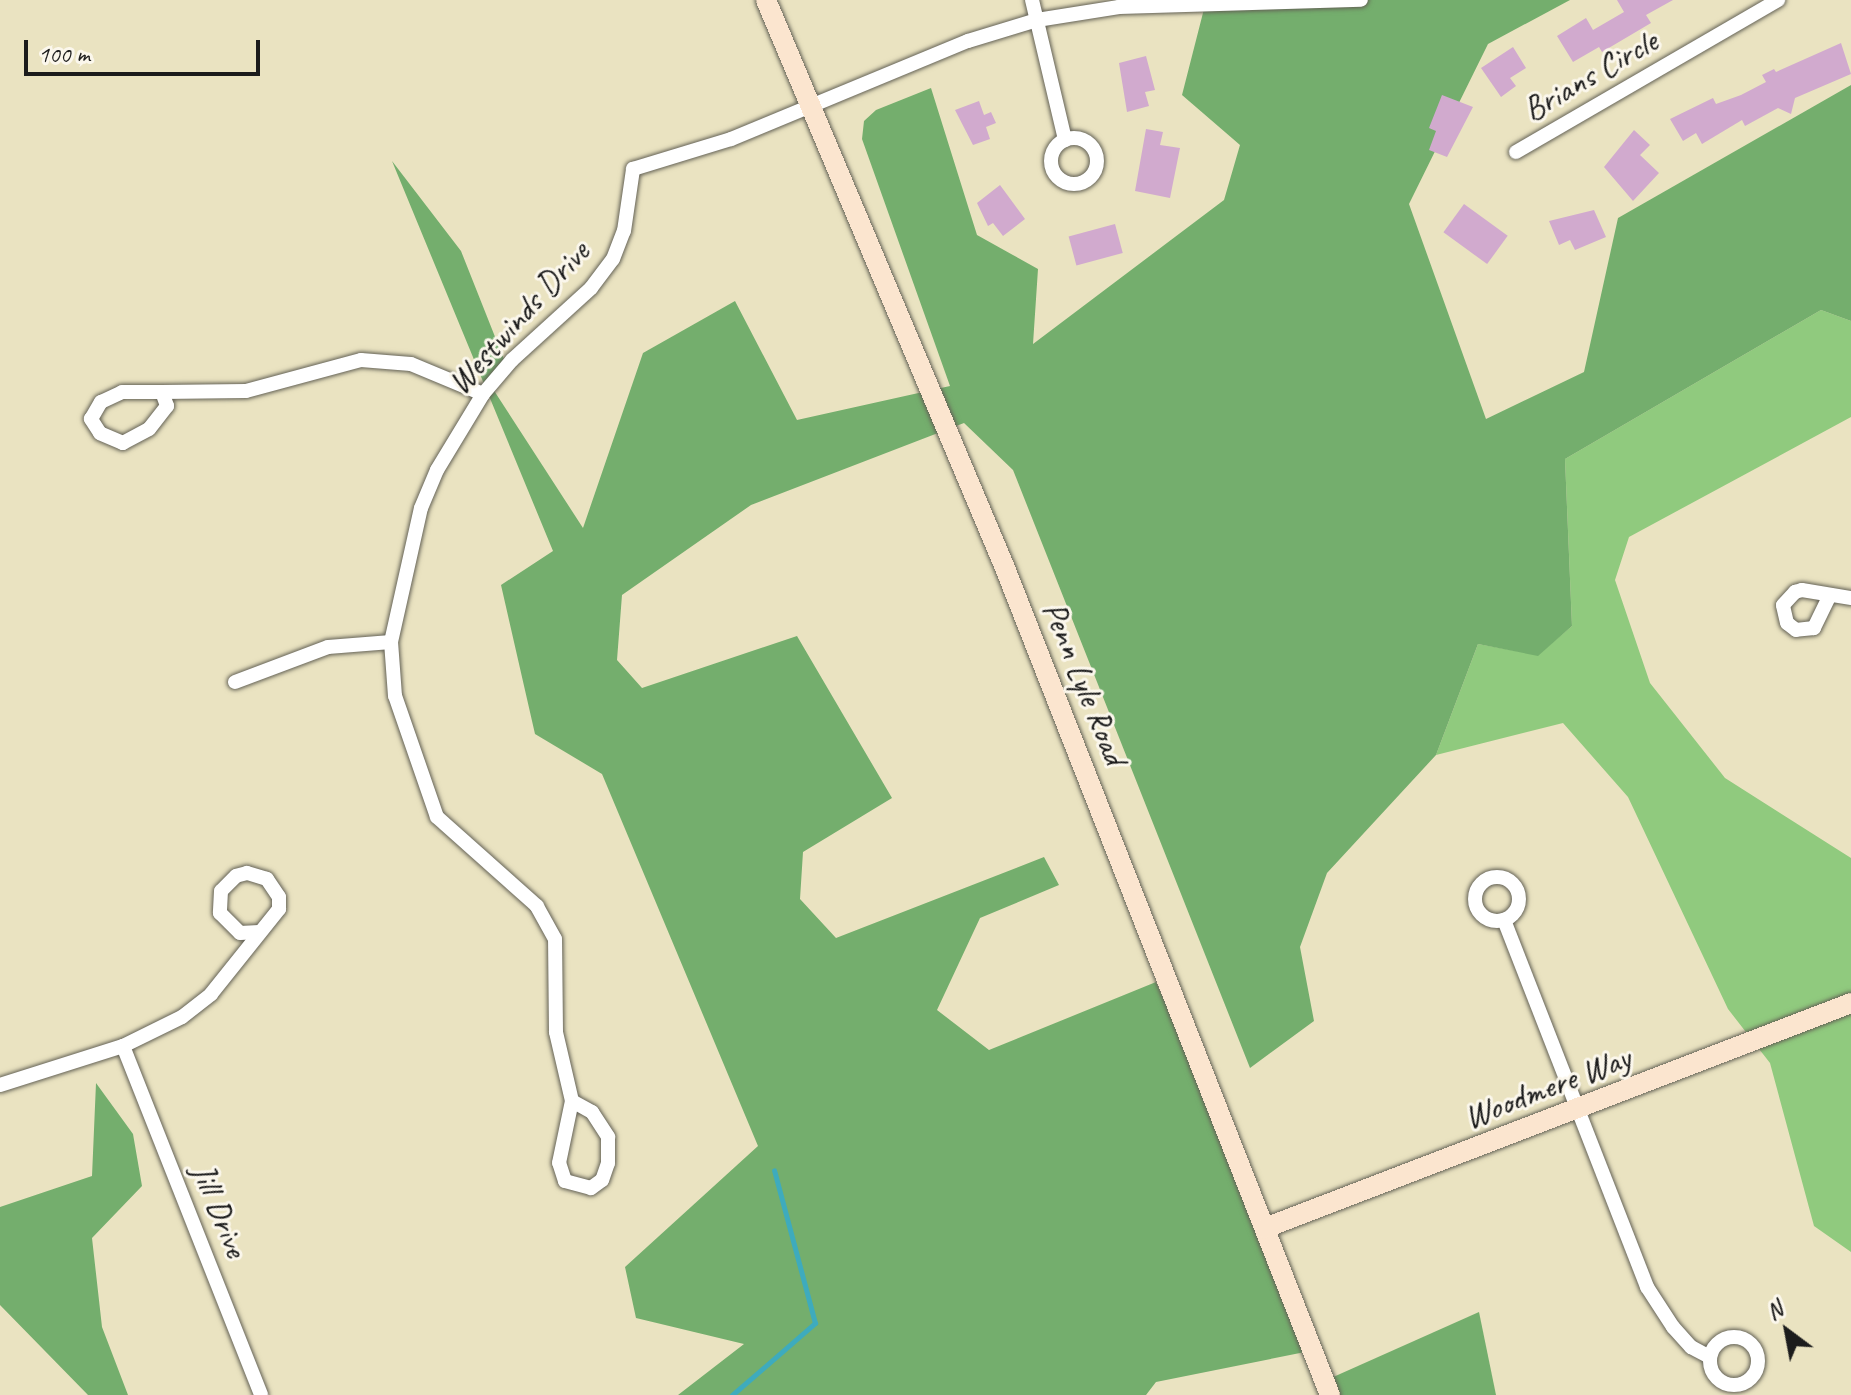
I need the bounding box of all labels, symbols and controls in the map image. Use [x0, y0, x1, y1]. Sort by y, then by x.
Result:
street label: Brians Circle [1515, 20, 1665, 130]
scale bar [28, 24, 264, 74]
text: 100 m [38, 39, 90, 69]
street label: Westwinds Drive [439, 232, 597, 402]
street label: Penn Lyle Road [1034, 595, 1136, 771]
street label: Woodmere Way [1458, 1037, 1636, 1137]
street label: Jill Drive [183, 1157, 257, 1263]
north arrow [1747, 1291, 1827, 1371]
text: N [1761, 1295, 1787, 1326]

